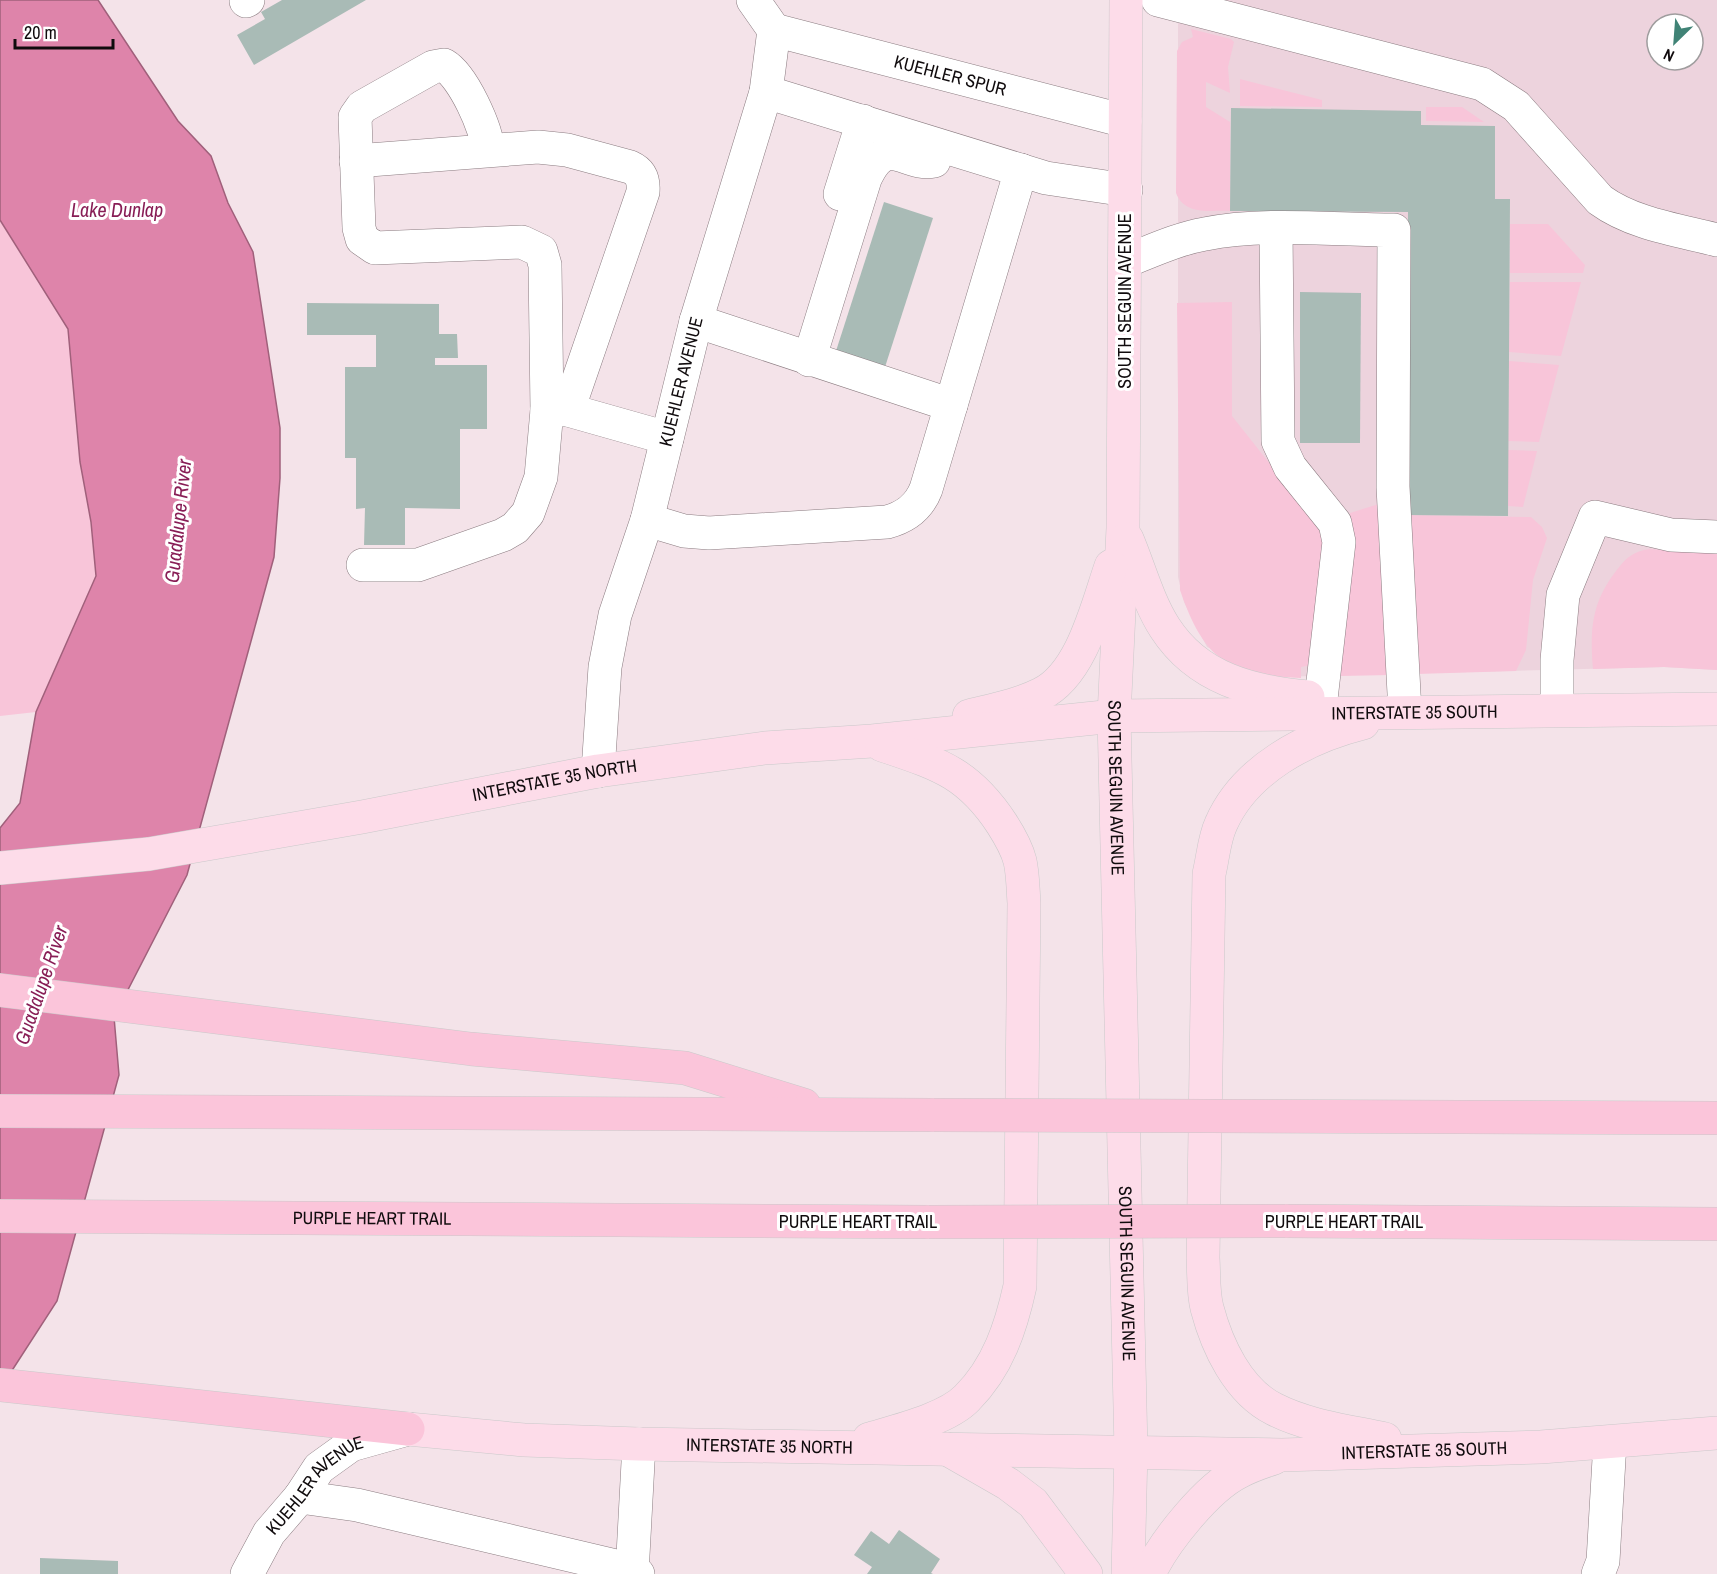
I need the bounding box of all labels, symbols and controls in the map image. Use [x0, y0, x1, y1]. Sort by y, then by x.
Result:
scale bar [15, 12, 112, 50]
north arrow [1645, 12, 1705, 72]
text: 20 m [24, 20, 57, 45]
text: N [1660, 44, 1678, 68]
street label: KUEHLER SPUR [892, 49, 1009, 102]
water label: Lake Dunlap [71, 196, 163, 223]
street label: SOUTH SEGUIN AVENUE [1112, 213, 1137, 389]
street label: KUEHLER AVENUE [653, 314, 709, 449]
water label: Guadalupe River [158, 457, 197, 584]
street label: INTERSTATE 35 SOUTH [1331, 699, 1498, 725]
street label: SOUTH SEGUIN AVENUE [1102, 700, 1131, 876]
street label: INTERSTATE 35 NORTH [470, 753, 638, 807]
water label: Guadalupe River [8, 921, 74, 1048]
street label: SOUTH SEGUIN AVENUE [1113, 1186, 1142, 1362]
street label: PURPLE HEART TRAIL [293, 1205, 451, 1231]
street label: PURPLE HEART TRAIL [779, 1209, 937, 1234]
street label: PURPLE HEART TRAIL [1265, 1209, 1423, 1234]
street label: KUEHLER AVENUE [260, 1429, 366, 1540]
street label: INTERSTATE 35 NORTH [686, 1432, 853, 1460]
street label: INTERSTATE 35 SOUTH [1341, 1435, 1508, 1465]

